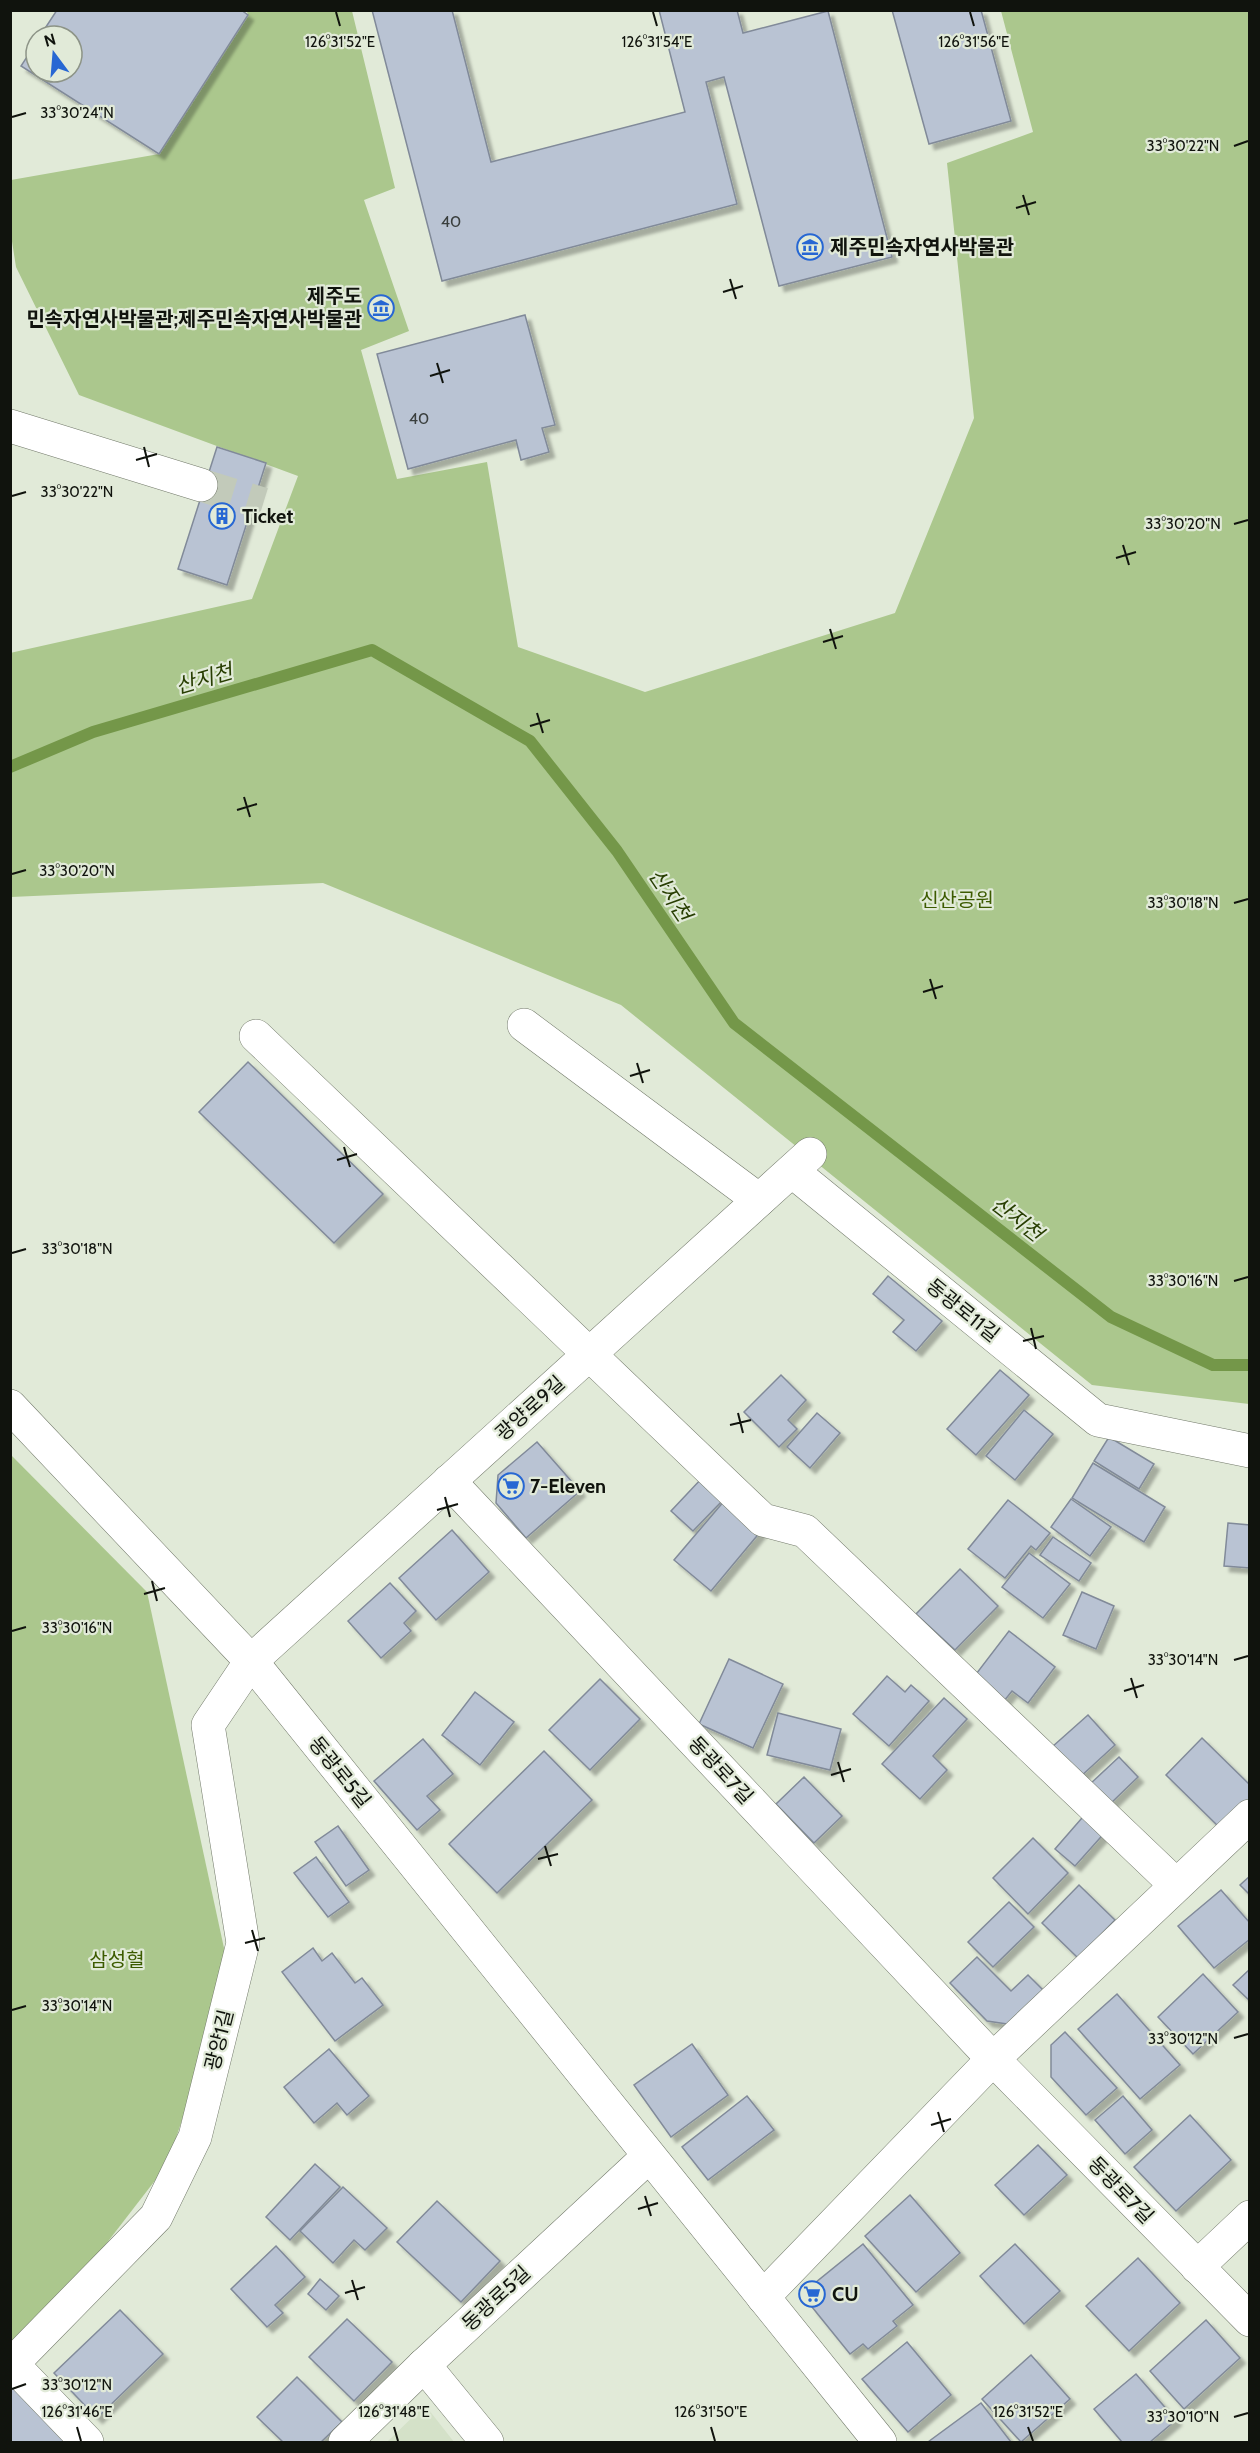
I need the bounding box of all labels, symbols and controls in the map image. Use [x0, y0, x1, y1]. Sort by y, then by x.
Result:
north arrow [24, 24, 84, 84]
text: N [42, 29, 58, 51]
text: 126°31'52"E [305, 33, 375, 51]
text: 126°31'54"E [622, 33, 692, 51]
text: 126°31'56"E [939, 33, 1009, 51]
text: 33°30'24"N [40, 104, 114, 122]
text: 33°30'22"N [1147, 137, 1219, 155]
house number: 40 [441, 212, 461, 231]
museum icon: 제주민속자연사박물관 [795, 232, 825, 262]
place label: 제주민속자연사박물관 [830, 235, 1015, 259]
place label: 제주도 민속자연사박물관;제주민속자연사박물관 [26, 284, 363, 331]
museum icon: 제주도 민속자연사박물관;제주민속자연사박물관 [366, 293, 396, 323]
house number: 40 [409, 409, 429, 428]
text: 33°30'22"N [41, 483, 113, 501]
building icon: Ticket [207, 501, 237, 531]
place label: Ticket [242, 504, 293, 528]
text: 33°30'20"N [1145, 515, 1221, 533]
water label: 산지천 [173, 658, 238, 699]
text: 33°30'20"N [39, 862, 115, 880]
water label: 산지천 [644, 864, 698, 928]
park label: 신산공원 [920, 888, 994, 912]
text: 33°30'18"N [1147, 894, 1219, 912]
water label: 산지천 [987, 1191, 1050, 1248]
text: 33°30'18"N [41, 1240, 113, 1258]
text: 33°30'16"N [1148, 1272, 1218, 1290]
street label: 동광로11길 [922, 1273, 1004, 1347]
street label: 광양로9길 [490, 1371, 570, 1445]
supermarket icon: 7-Eleven [496, 1471, 526, 1501]
place label: 7-Eleven [530, 1474, 606, 1498]
text: 33°30'16"N [42, 1619, 112, 1637]
text: 33°30'14"N [1148, 1651, 1218, 1669]
street label: 동광로7길 [684, 1731, 758, 1809]
street label: 동광로5길 [304, 1732, 376, 1812]
park label: 삼성혈 [89, 1948, 145, 1972]
text: 33°30'14"N [42, 1997, 112, 2015]
street label: 광양1길 [200, 2007, 238, 2073]
text: 33°30'12"N [1148, 2030, 1218, 2048]
street label: 동광로7길 [1083, 2152, 1159, 2228]
street label: 동광로5길 [457, 2260, 535, 2336]
supermarket icon: CU [797, 2279, 827, 2309]
place label: CU [832, 2282, 859, 2306]
text: 33°30'12"N [42, 2376, 112, 2394]
text: 126°31'46"E [41, 2403, 113, 2421]
text: 126°31'48"E [358, 2403, 430, 2421]
text: 126°31'50"E [675, 2403, 747, 2421]
text: 126°31'52"E [993, 2403, 1063, 2421]
text: 33°30'10"N [1147, 2408, 1219, 2426]

